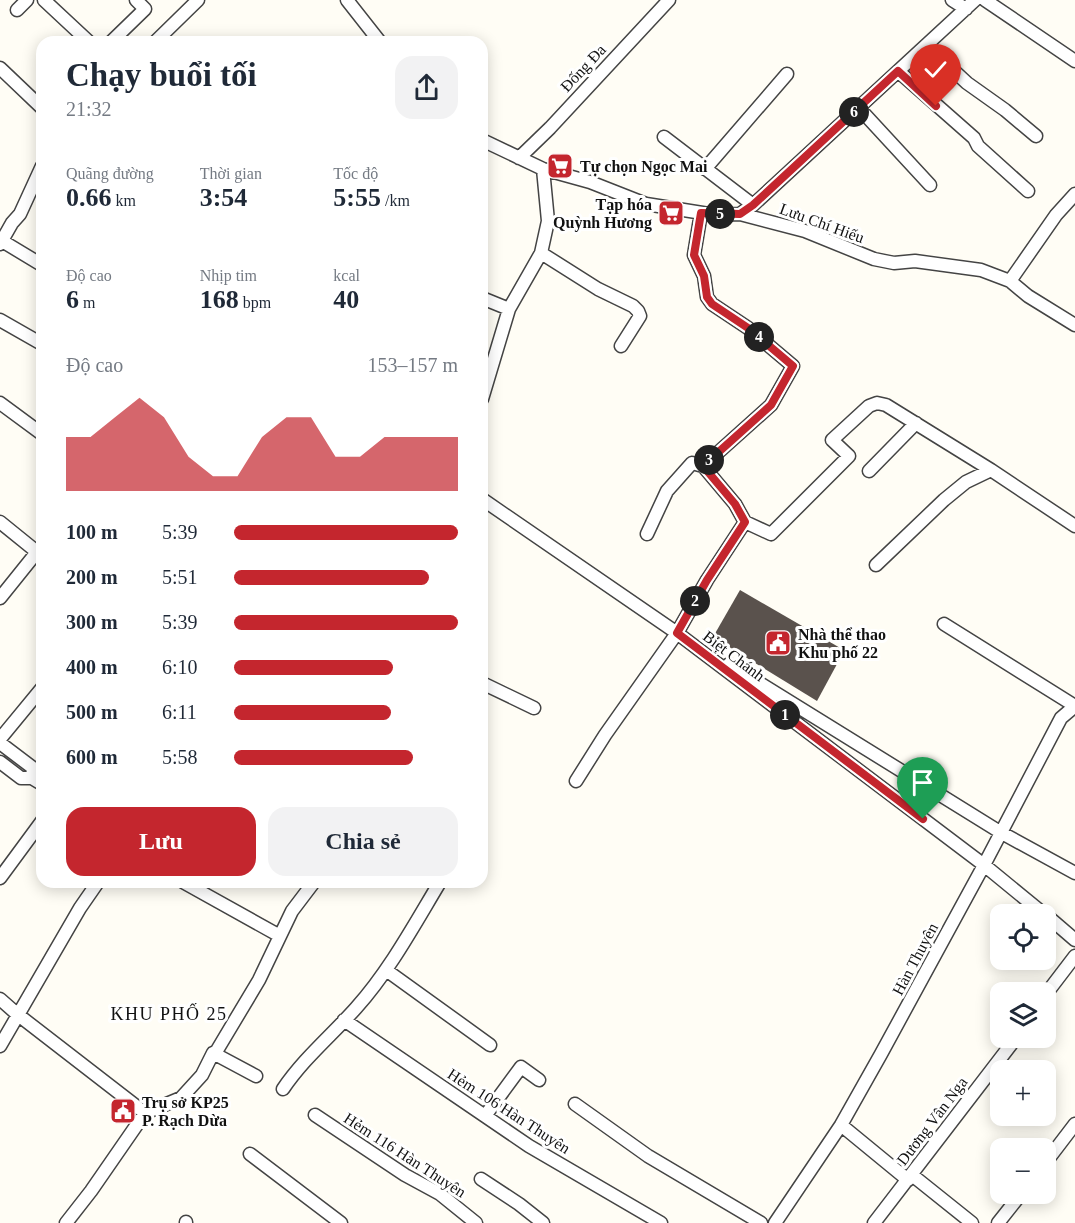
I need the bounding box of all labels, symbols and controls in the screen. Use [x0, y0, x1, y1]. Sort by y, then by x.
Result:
street label: Đống Đa [557, 41, 610, 96]
pin [910, 44, 961, 106]
icon: check [919, 53, 952, 86]
button: share [395, 56, 458, 119]
text: Chạy buổi tối [66, 57, 257, 93]
pin: 6 [839, 97, 869, 127]
text: 21:32 [66, 98, 112, 120]
text: 6 [850, 103, 858, 120]
supermarket icon: Tự chọn Ngọc Mai [545, 151, 575, 181]
place label: Tự chọn Ngọc Mai [580, 158, 708, 176]
text: Quãng đường [66, 165, 154, 182]
text: Thời gian [200, 165, 262, 182]
text: Tốc độ [333, 165, 378, 182]
text: 0.66 [66, 183, 112, 212]
text: 3:54 [200, 183, 247, 212]
text: 5:55 [333, 183, 381, 212]
text: km [112, 192, 136, 209]
text: /km [381, 192, 410, 209]
place label: Tạp hóa Quỳnh Hương [553, 196, 652, 232]
supermarket icon: Tạp hóa Quỳnh Hương [656, 198, 686, 228]
pin: 5 [705, 199, 735, 229]
street label: Lưu Chí Hiếu [777, 200, 867, 246]
text: 5 [716, 205, 724, 222]
text: Độ cao [66, 267, 112, 284]
text: Nhịp tim [200, 267, 257, 284]
text: kcal [333, 267, 360, 284]
text: 6 [66, 285, 79, 314]
text: 168 [200, 285, 239, 314]
text: 40 [333, 285, 359, 314]
text: m [79, 294, 95, 311]
text: bpm [239, 294, 271, 311]
pin: 4 [744, 322, 774, 352]
text: 4 [755, 328, 763, 345]
text: Độ cao [66, 354, 123, 376]
text: 153–157 m [367, 354, 458, 376]
pin: 3 [694, 445, 724, 475]
text: 3 [705, 451, 713, 468]
text: 100 m [66, 521, 118, 543]
text: 5:39 [162, 521, 198, 543]
text: 200 m [66, 566, 118, 588]
text: 5:51 [162, 566, 198, 588]
pin: 2 [680, 586, 710, 616]
text: 2 [691, 592, 699, 609]
text: 300 m [66, 611, 118, 633]
text: 5:39 [162, 611, 198, 633]
place label: Nhà thể thao Khu phố 22 [798, 626, 886, 662]
street label: Biệt Chánh [700, 627, 768, 685]
public building icon: Nhà thể thao Khu phố 22 [763, 628, 793, 658]
text: 400 m [66, 656, 118, 678]
text: 6:10 [162, 656, 198, 678]
pin: 1 [770, 700, 800, 730]
text: 500 m [66, 701, 118, 723]
text: 6:11 [162, 701, 197, 723]
text: 1 [781, 706, 789, 723]
text: 600 m [66, 746, 118, 768]
text: 5:58 [162, 746, 198, 768]
pin [897, 757, 948, 819]
icon: arrive [906, 766, 939, 799]
button: Lưu [66, 807, 256, 876]
button: Chia sẻ [268, 807, 458, 876]
map controls [990, 904, 1056, 1204]
button: locate [990, 904, 1056, 970]
street label: Hàn Thuyên [889, 920, 942, 998]
button: layers [990, 982, 1056, 1048]
district label: KHU PHỐ 25 [110, 1003, 228, 1024]
button: + [990, 1060, 1056, 1126]
street label: Hẻm 106 Hàn Thuyên [444, 1065, 573, 1158]
street label: Dương Vân Nga [893, 1074, 971, 1169]
place label: Trụ sở KP25 P. Rạch Dừa [142, 1094, 229, 1130]
public building icon: Trụ sở KP25 P. Rạch Dừa [108, 1096, 138, 1126]
street label: Hẻm 116 Hàn Thuyên [340, 1109, 469, 1202]
button: − [990, 1138, 1056, 1204]

